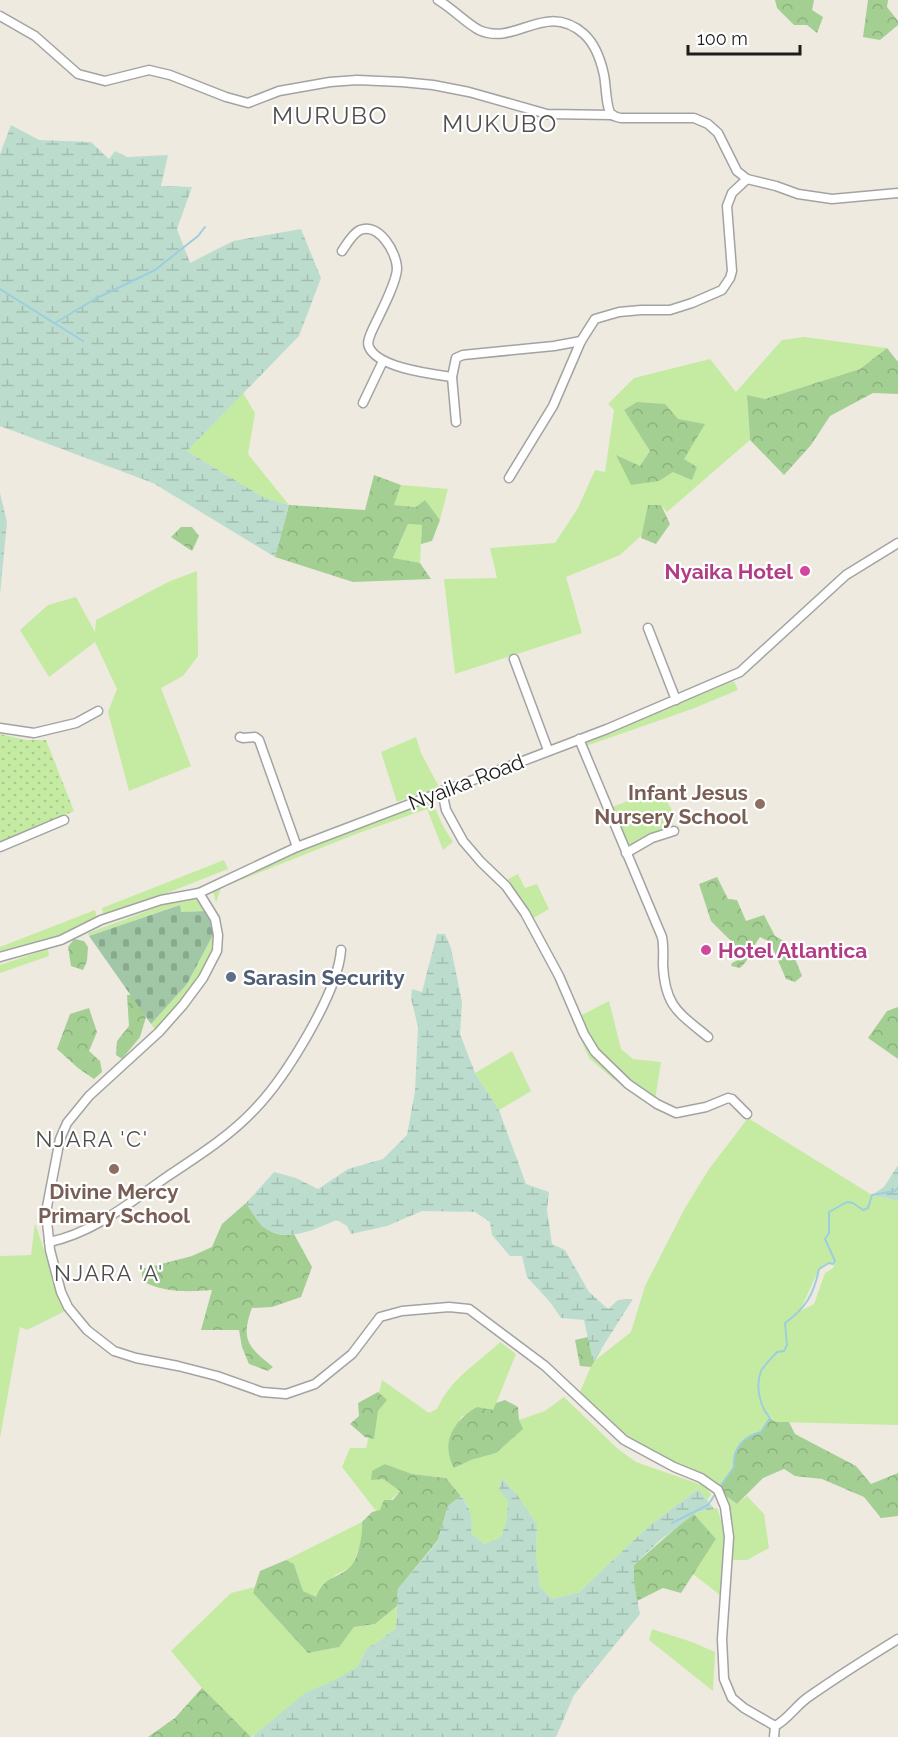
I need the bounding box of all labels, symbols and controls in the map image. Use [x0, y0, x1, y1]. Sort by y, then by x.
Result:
scale bar [688, 18, 800, 56]
text: 100 m [697, 28, 748, 49]
district label: MURUBO [272, 101, 388, 130]
district label: MUKUBO [442, 109, 558, 138]
place label: Nyaika Hotel [664, 559, 793, 584]
marker: Nyaika Hotel [798, 564, 812, 578]
street label: Nyaika Road [405, 749, 527, 815]
place label: Infant Jesus Nursery School [594, 780, 748, 829]
marker: Infant Jesus Nursery School [753, 797, 767, 811]
place label: Hotel Atlantica [718, 938, 867, 963]
marker: Hotel Atlantica [699, 943, 713, 957]
place label: Sarasin Security [243, 965, 405, 990]
marker: Sarasin Security [224, 970, 238, 984]
district label: NJARA 'C' [36, 1126, 148, 1152]
marker: Divine Mercy Primary School [107, 1162, 121, 1176]
place label: Divine Mercy Primary School [38, 1179, 190, 1228]
district label: NJARA 'A' [54, 1260, 164, 1286]

